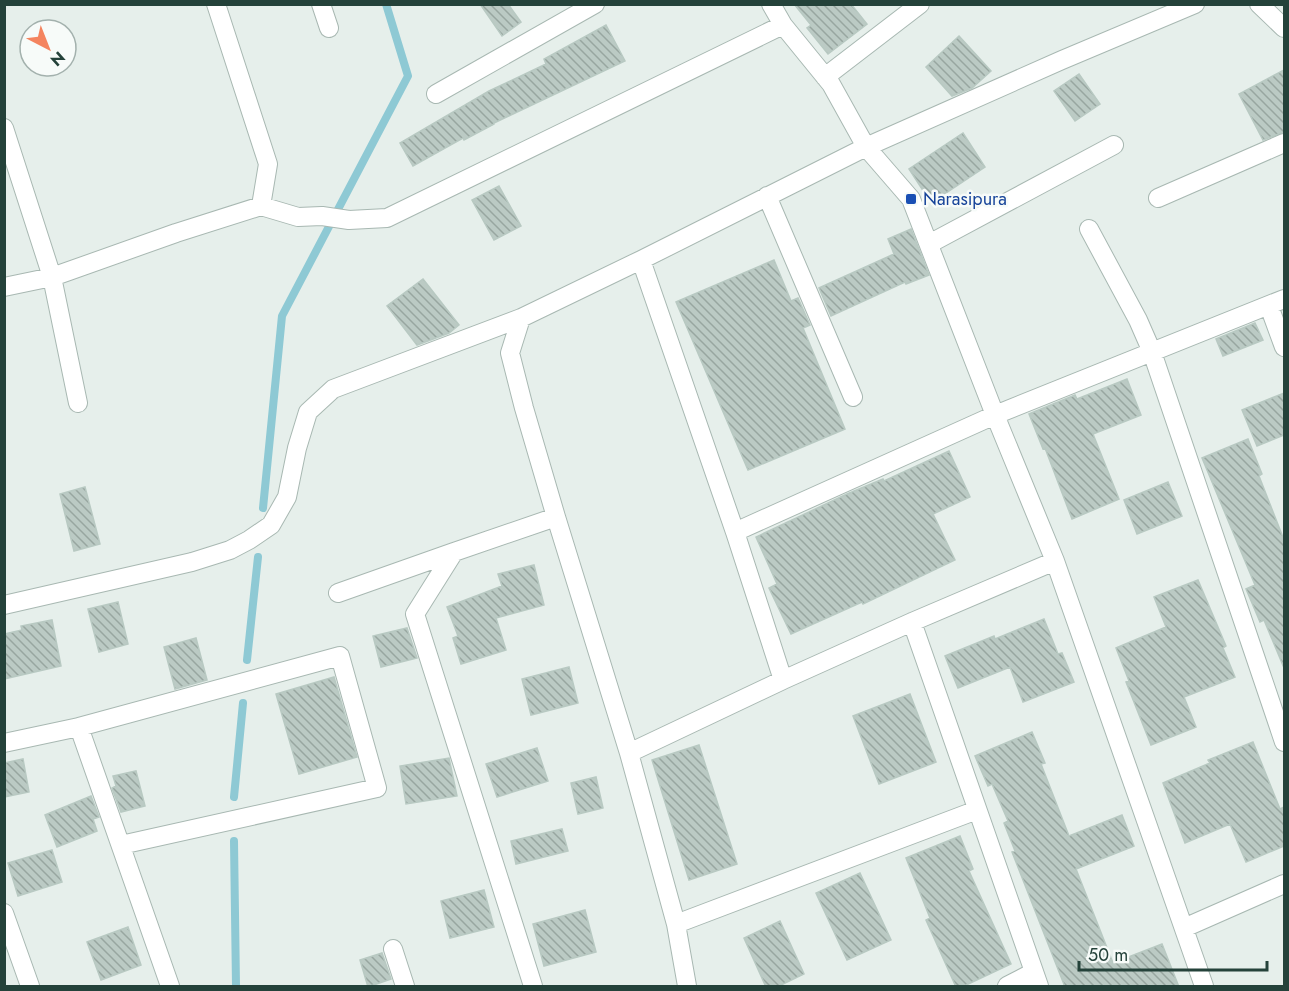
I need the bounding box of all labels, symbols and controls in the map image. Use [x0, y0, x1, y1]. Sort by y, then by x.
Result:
north arrow [18, 18, 78, 78]
text: N [45, 46, 70, 72]
place label: Narasipura [923, 186, 1007, 212]
marker: Narasipura [904, 192, 918, 206]
scale bar [1079, 934, 1266, 972]
text: 50 m [1088, 942, 1128, 968]

